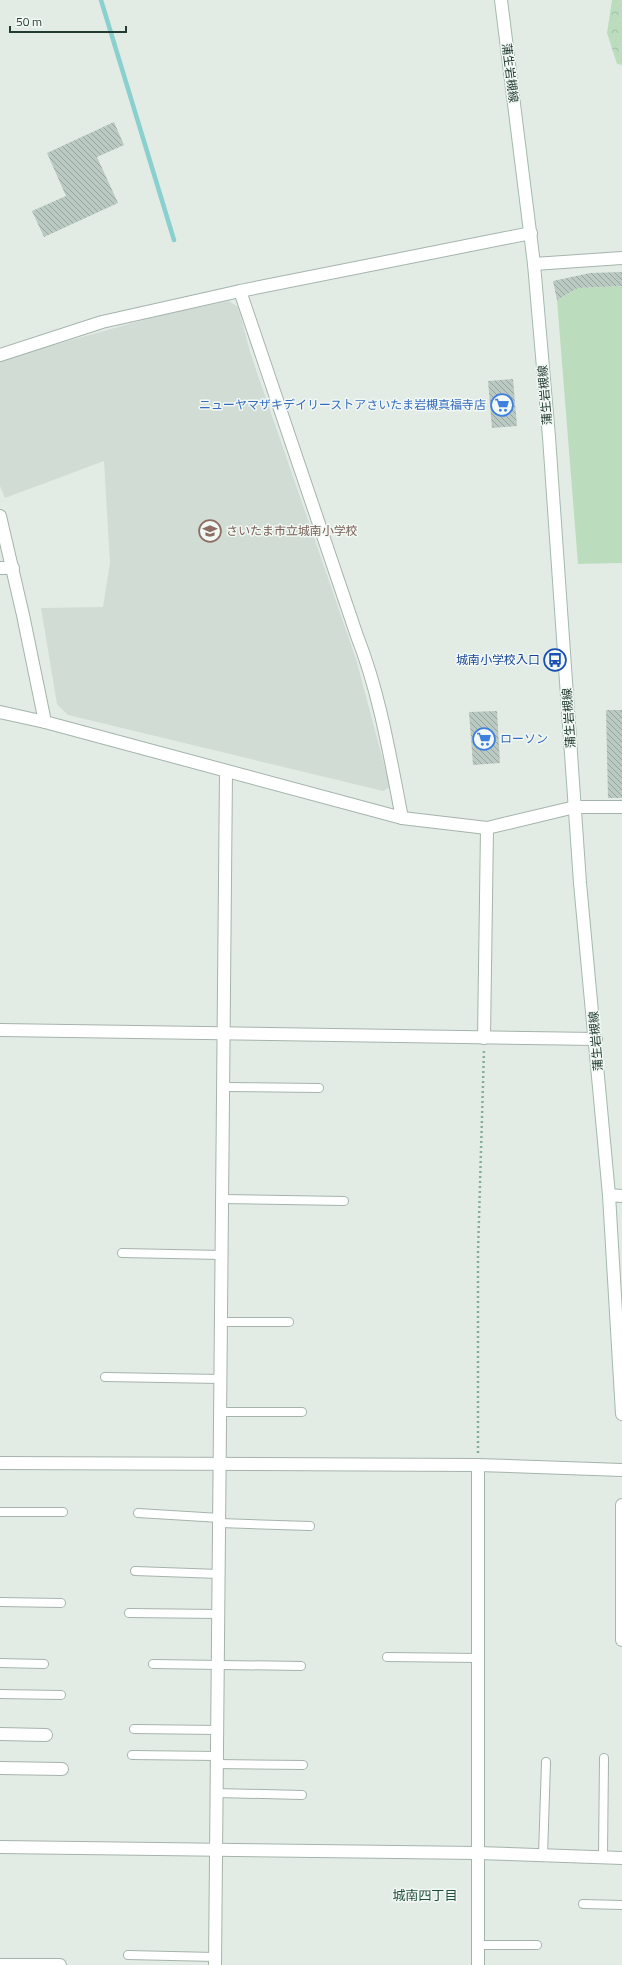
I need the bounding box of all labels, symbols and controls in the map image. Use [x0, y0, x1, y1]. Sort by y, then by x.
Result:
scale bar [10, 8, 126, 34]
text: 50 m [16, 12, 42, 31]
street label: 蒲生岩槻線 [497, 42, 524, 104]
street label: 蒲生岩槻線 [532, 364, 557, 426]
supermarket icon: ニューヤマザキデイリーストアさいたま岩槻真福寺店 [489, 392, 515, 418]
place label: ニューヤマザキデイリーストアさいたま岩槻真福寺店 [199, 395, 486, 414]
school or university icon: さいたま市立城南小学校 [197, 518, 223, 544]
place label: さいたま市立城南小学校 [226, 521, 358, 540]
bus stop icon: 城南小学校入口 [542, 647, 568, 673]
place label: 城南小学校入口 [456, 650, 540, 669]
street label: 蒲生岩槻線 [557, 687, 580, 749]
supermarket icon: ローソン [471, 726, 497, 752]
place label: ローソン [500, 729, 548, 748]
street label: 蒲生岩槻線 [583, 1010, 608, 1072]
district label: 城南四丁目 [392, 1885, 458, 1905]

